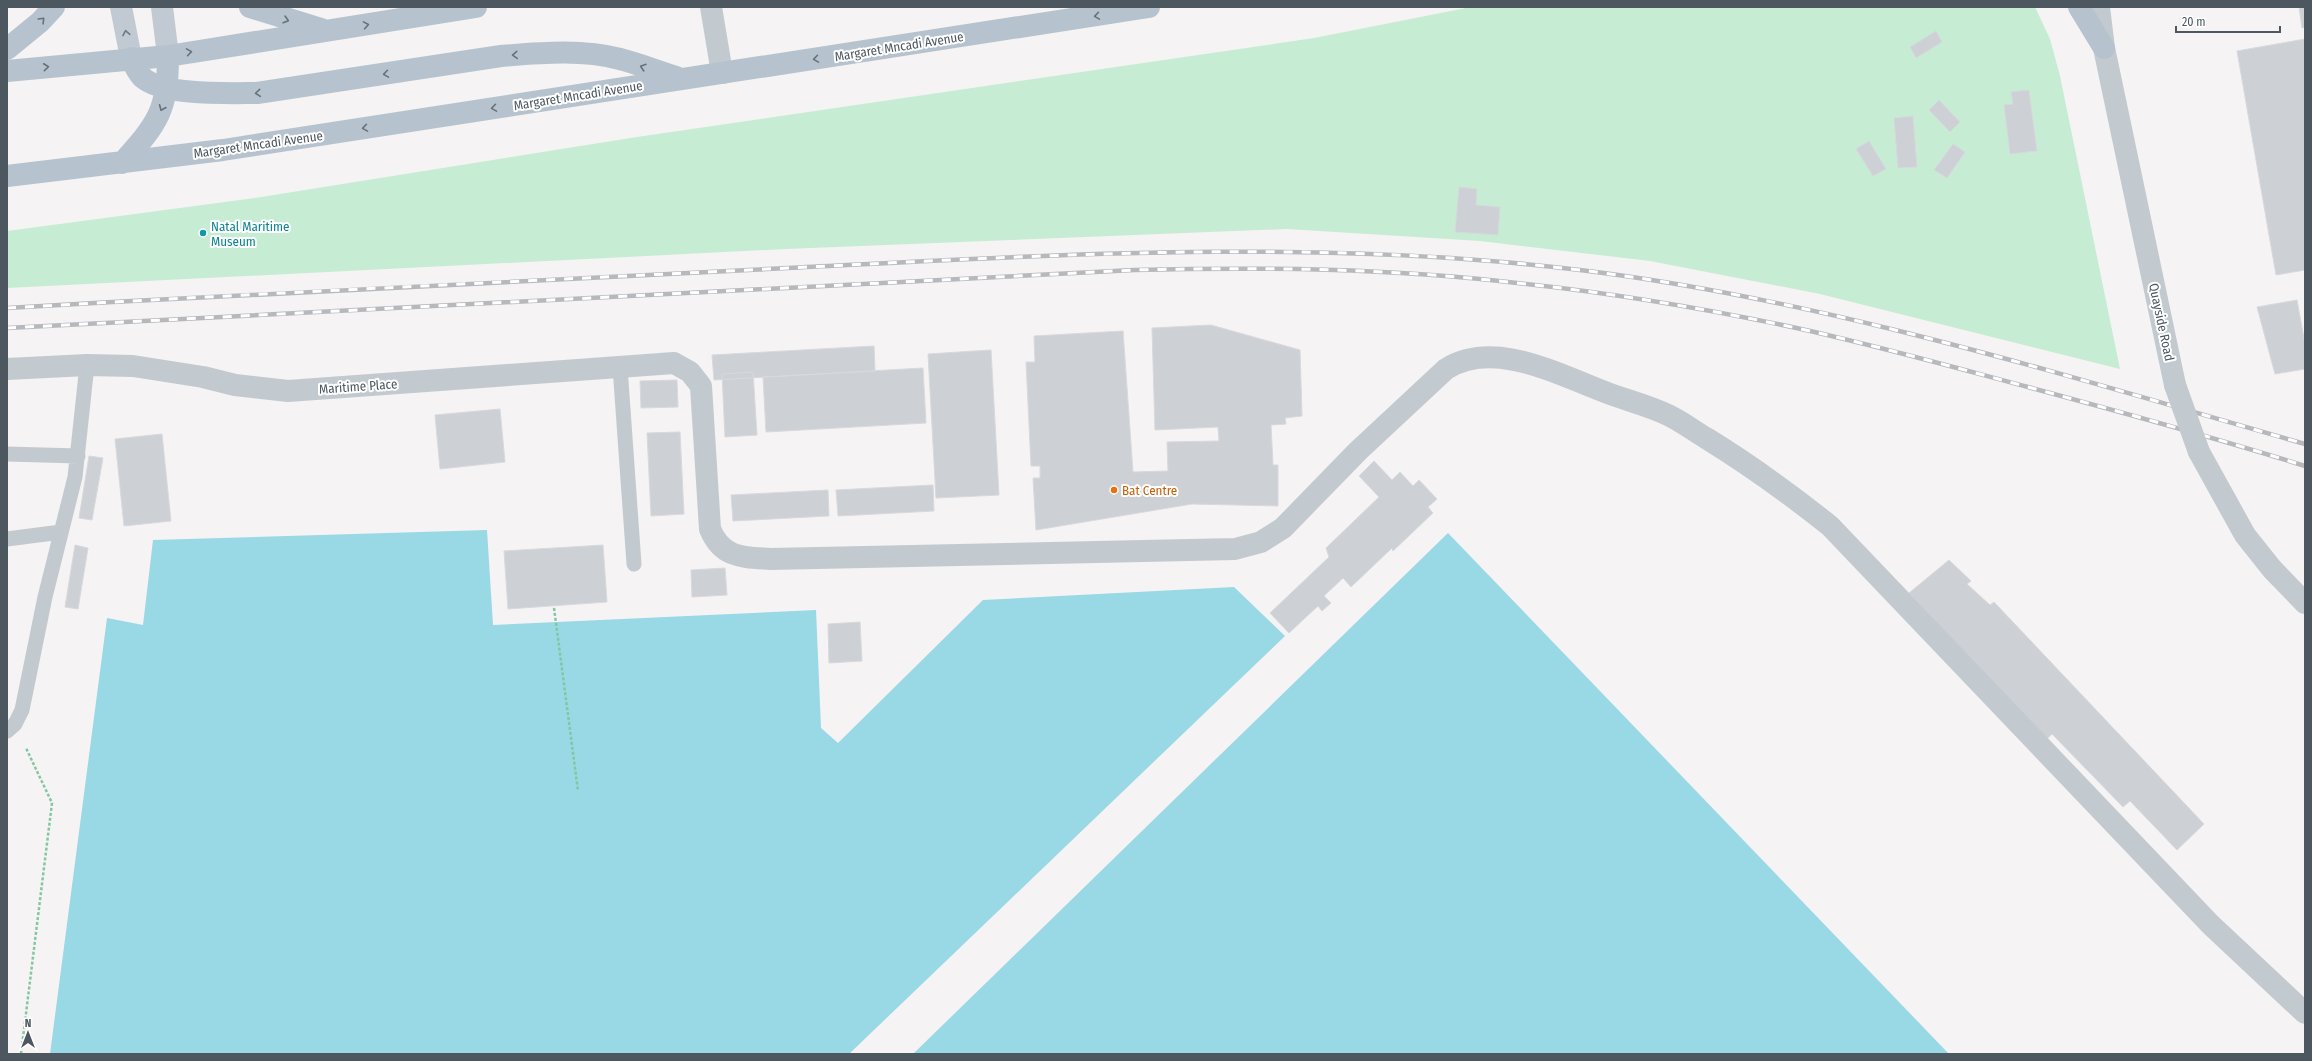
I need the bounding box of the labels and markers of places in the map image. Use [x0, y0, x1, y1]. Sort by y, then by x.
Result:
place label: Natal Maritime Museum [211, 219, 290, 249]
marker: Natal Maritime Museum [198, 228, 208, 238]
place label: Bat Centre [1122, 483, 1177, 498]
marker: Bat Centre [1109, 485, 1119, 495]

